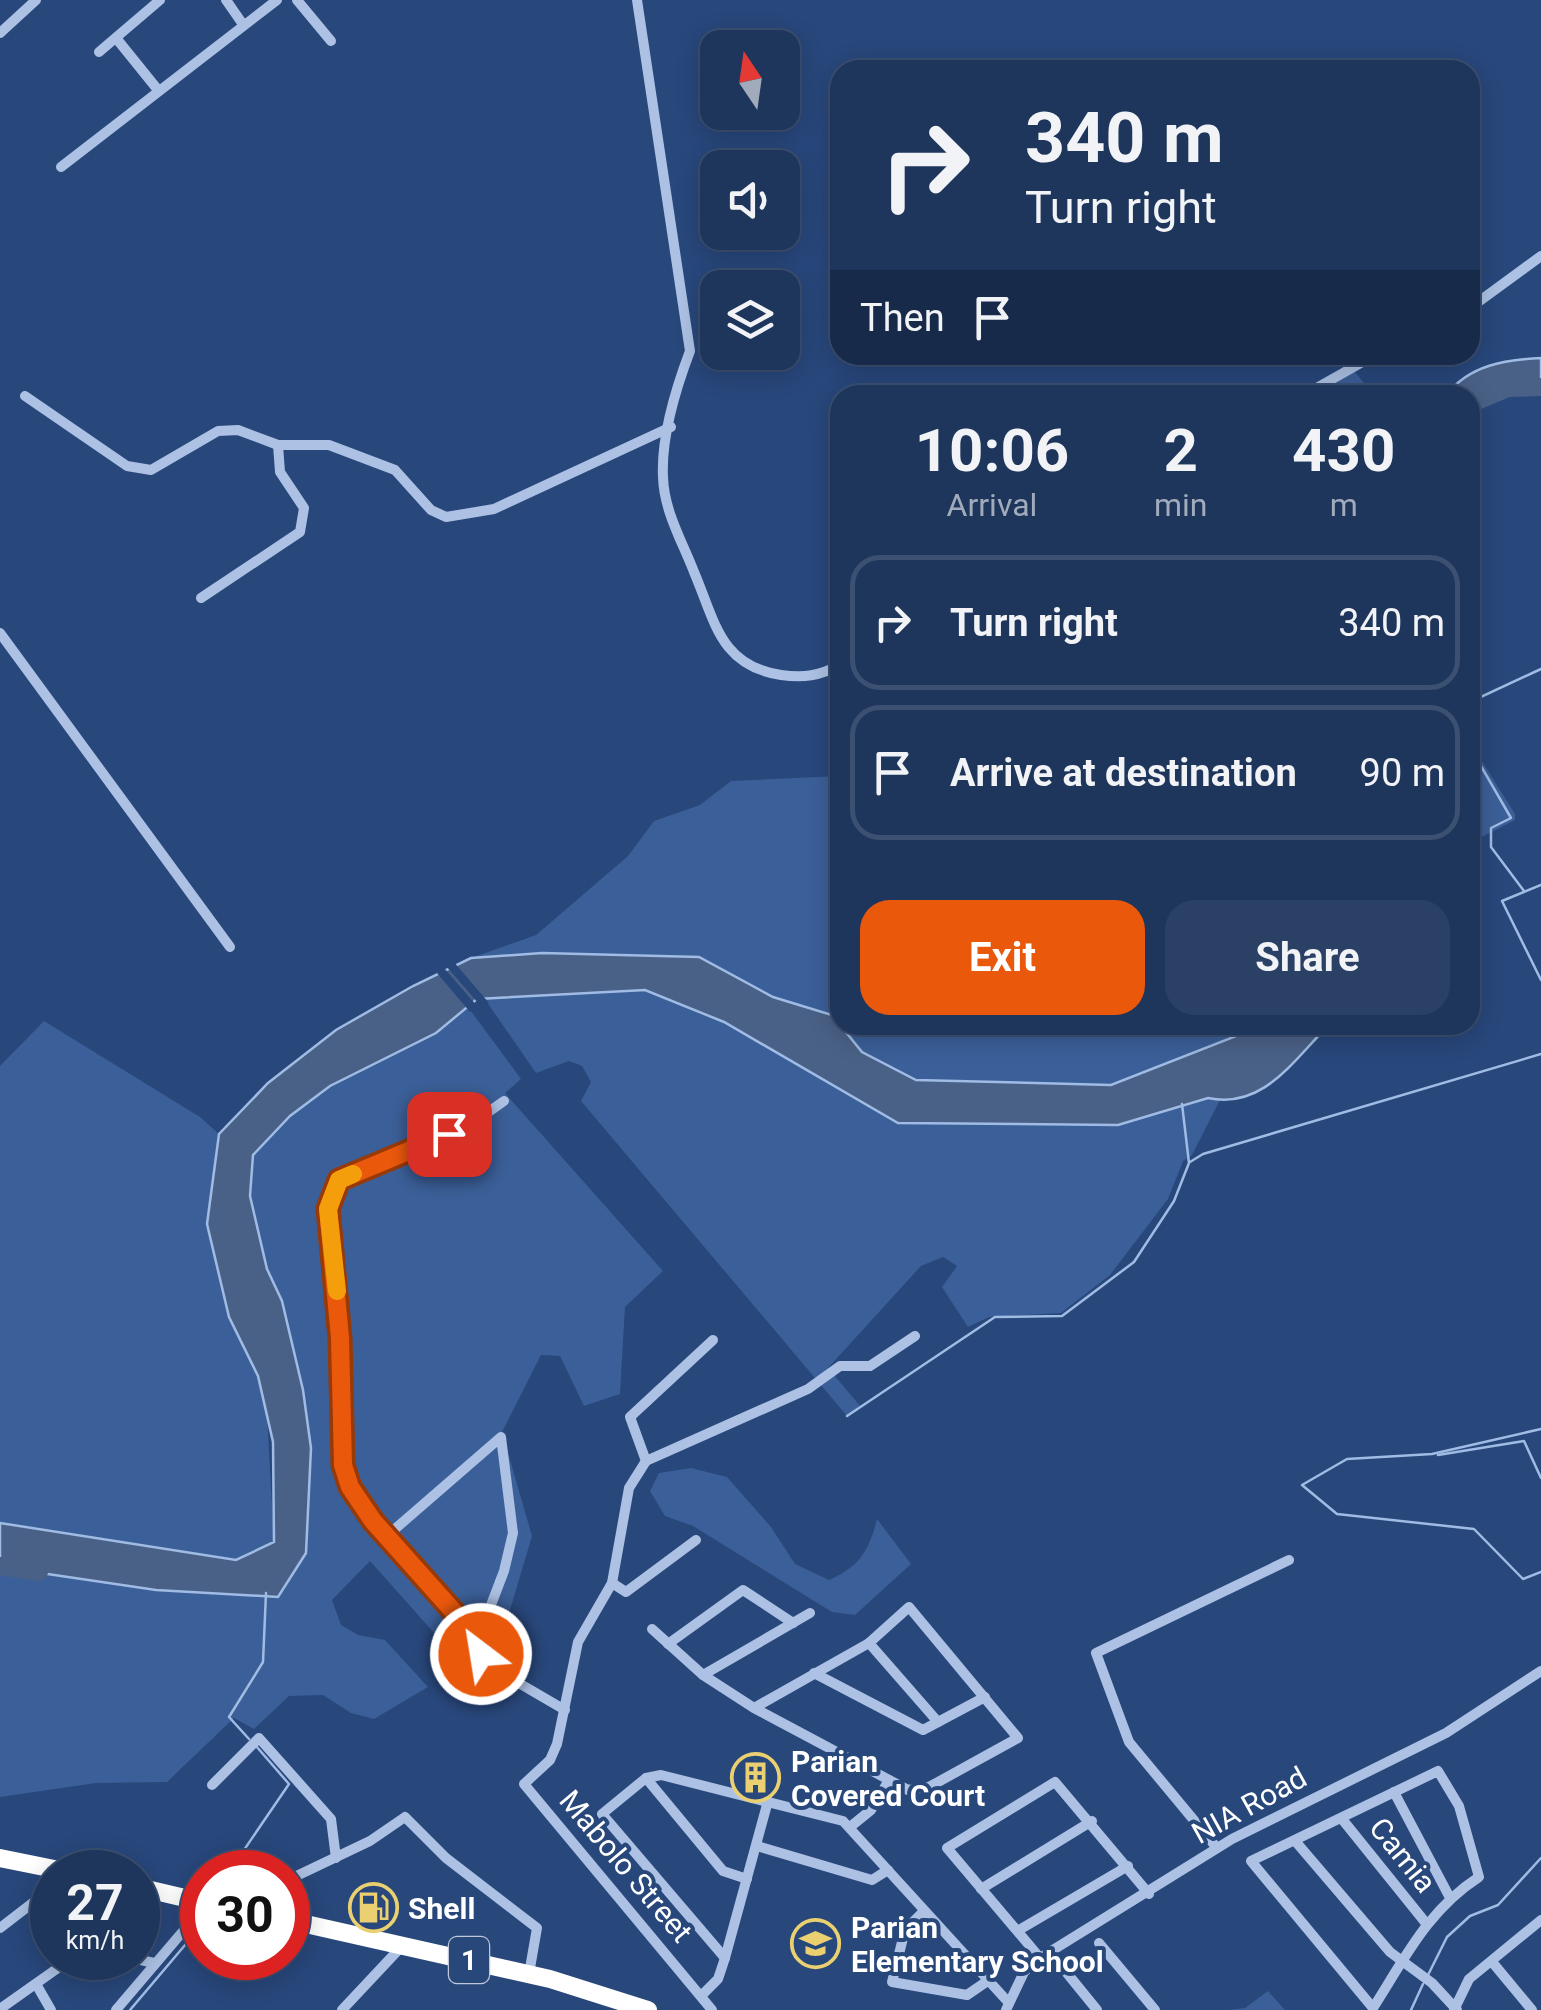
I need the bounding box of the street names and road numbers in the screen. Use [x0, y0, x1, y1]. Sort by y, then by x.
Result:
street label: NIA Road [1186, 1759, 1312, 1851]
street label: Mabolo Street [552, 1783, 700, 1949]
street label: Camia [1362, 1811, 1444, 1899]
road number: 1 [449, 1937, 489, 1983]

